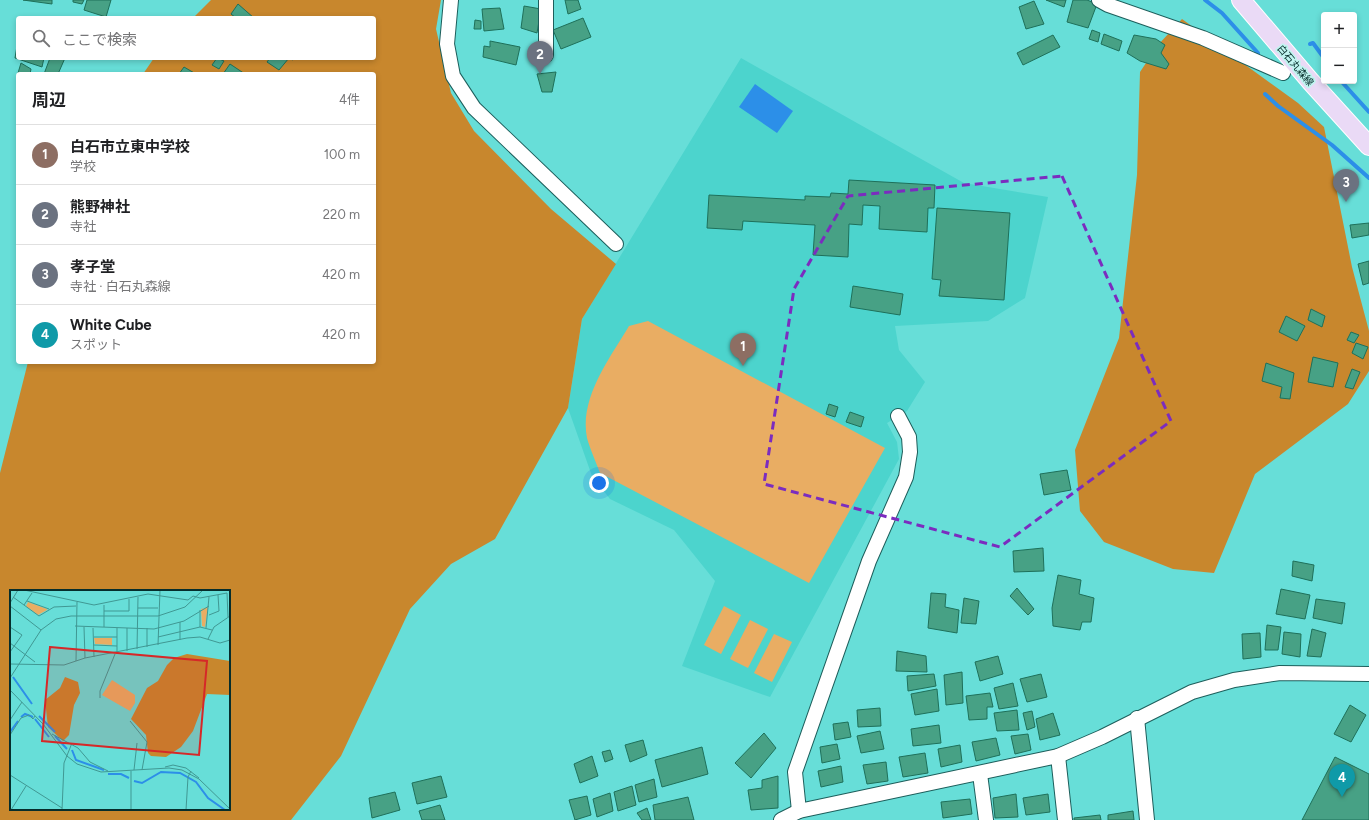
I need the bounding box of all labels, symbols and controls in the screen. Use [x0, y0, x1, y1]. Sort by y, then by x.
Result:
map controls [1321, 12, 1357, 84]
button: + [1321, 12, 1357, 48]
search box [16, 16, 376, 60]
icon: search [30, 27, 52, 49]
text: ここで検索 [62, 31, 137, 49]
pin: 2 [527, 41, 553, 74]
street label: 白石丸森線 [1275, 42, 1317, 89]
button: − [1321, 48, 1357, 84]
text: 周辺 [32, 90, 66, 110]
text: 4件 [339, 92, 360, 107]
text: 白石市立東中学校 [70, 138, 190, 156]
text: 1 [42, 147, 48, 162]
text: 100 m [324, 147, 360, 162]
text: 学校 [70, 159, 96, 174]
pin: 3 [1333, 169, 1359, 202]
text: 熊野神社 [70, 198, 130, 216]
text: 2 [41, 207, 49, 222]
text: 220 m [323, 207, 360, 222]
text: 寺社 [70, 219, 96, 234]
text: 孝子堂 [70, 258, 115, 276]
text: 3 [41, 267, 49, 282]
text: 420 m [322, 267, 360, 282]
text: 寺社 · 白石丸森線 [70, 279, 171, 294]
text: White Cube [70, 316, 152, 334]
text: 4 [41, 327, 49, 342]
text: 420 m [322, 327, 360, 342]
pin: 1 [730, 333, 756, 366]
text: スポット [70, 337, 122, 352]
your location [589, 473, 609, 493]
inset map [10, 590, 230, 810]
pin: 4 [1329, 764, 1355, 797]

